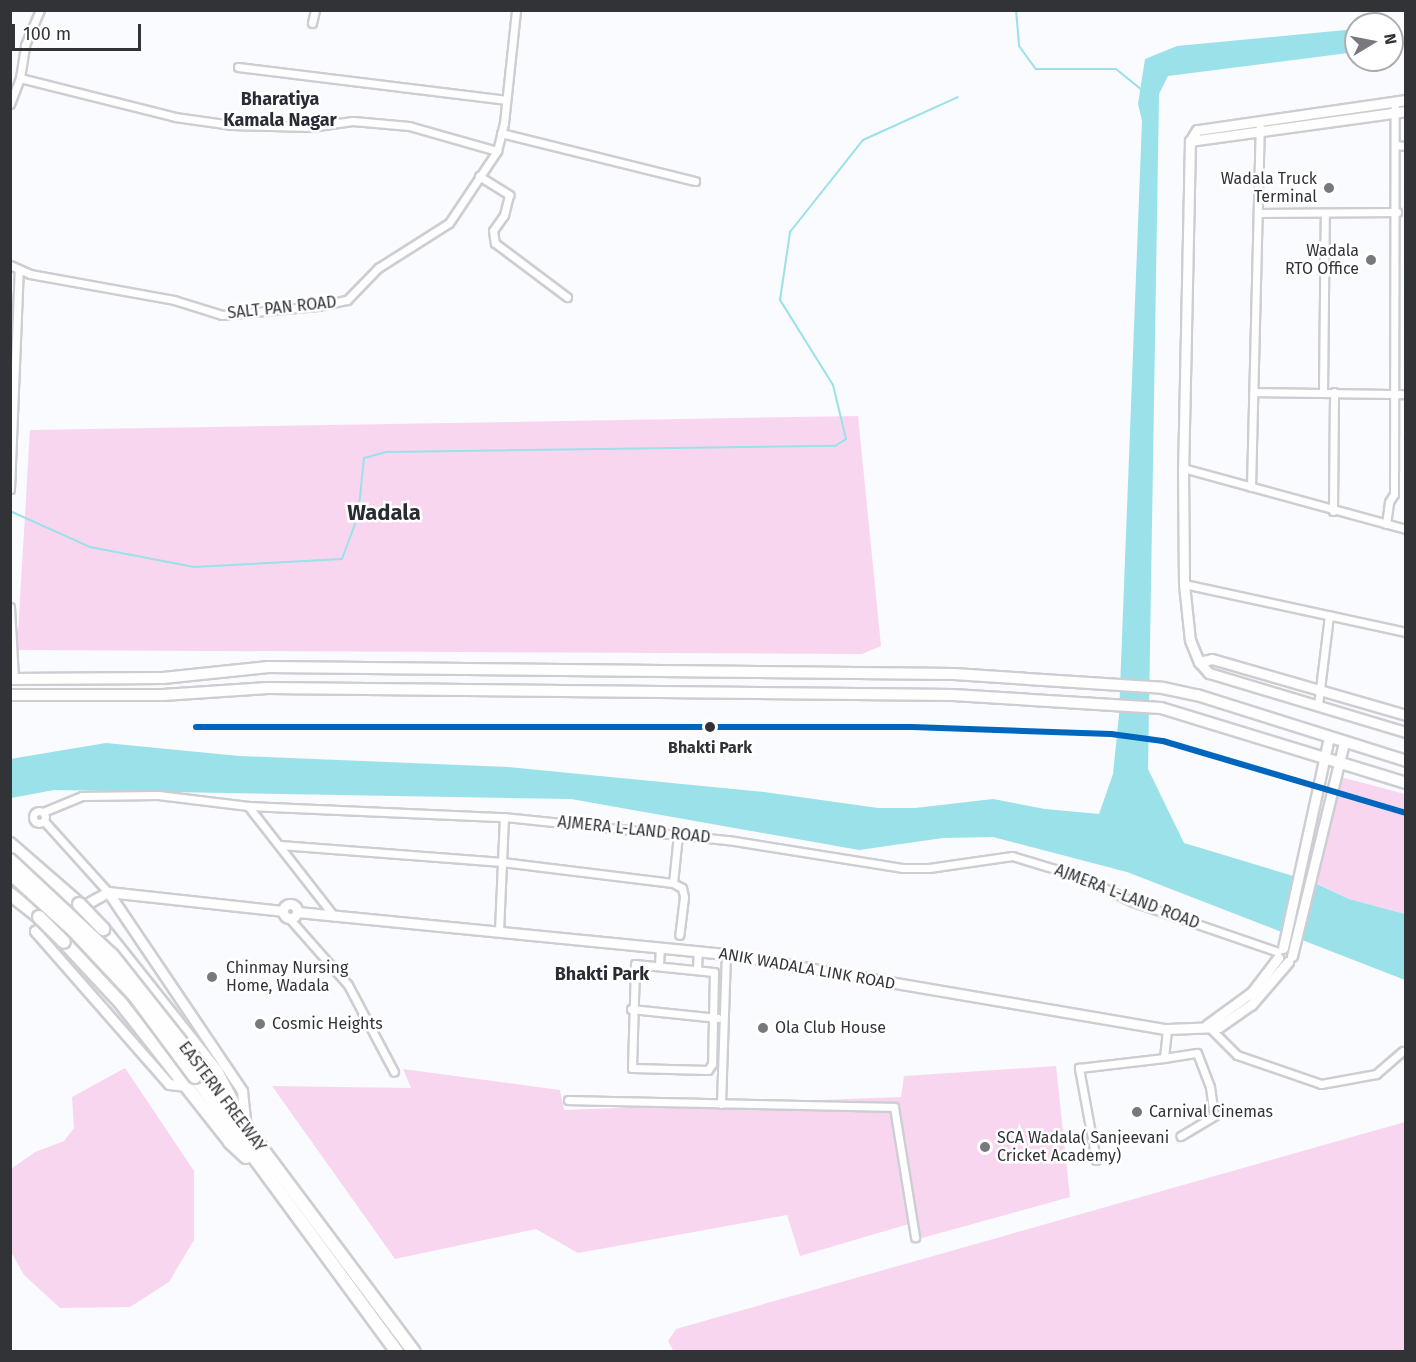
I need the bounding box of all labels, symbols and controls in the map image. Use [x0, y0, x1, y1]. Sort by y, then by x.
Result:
scale bar [15, 12, 144, 50]
north arrow [1344, 12, 1404, 72]
text: 100 m [23, 23, 71, 45]
text: N [1380, 32, 1401, 46]
district label: Bharatiya Kamala Nagar [223, 89, 337, 132]
place label: Wadala Truck Terminal [1221, 169, 1317, 207]
marker: Wadala Truck Terminal [1322, 181, 1336, 195]
place label: Wadala RTO Office [1285, 241, 1359, 279]
marker: Wadala RTO Office [1364, 253, 1378, 267]
street label: SALT PAN ROAD [227, 293, 337, 323]
district label: Wadala [347, 500, 421, 526]
marker: Bhakti Park [701, 718, 719, 736]
place label: Bhakti Park [668, 738, 752, 758]
street label: AJMERA L-LAND ROAD [557, 812, 711, 848]
street label: AJMERA L-LAND ROAD [1052, 861, 1202, 933]
street label: ANIK WADALA LINK ROAD [717, 944, 897, 994]
place label: Chinmay Nursing Home, Wadala [226, 958, 348, 996]
district label: Bhakti Park [555, 963, 649, 985]
marker: Chinmay Nursing Home, Wadala [203, 968, 221, 986]
place label: Cosmic Heights [272, 1014, 383, 1034]
marker: Cosmic Heights [253, 1017, 267, 1031]
place label: Ola Club House [775, 1018, 886, 1038]
marker: Ola Club House [756, 1021, 770, 1035]
street label: EASTERN FREEWAY [174, 1038, 270, 1156]
place label: Carnival Cinemas [1149, 1102, 1273, 1122]
marker: Carnival Cinemas [1130, 1105, 1144, 1119]
place label: SCA Wadala( Sanjeevani Cricket Academy) [997, 1128, 1169, 1166]
marker: SCA Wadala( Sanjeevani Cricket Academy) [978, 1140, 992, 1154]

